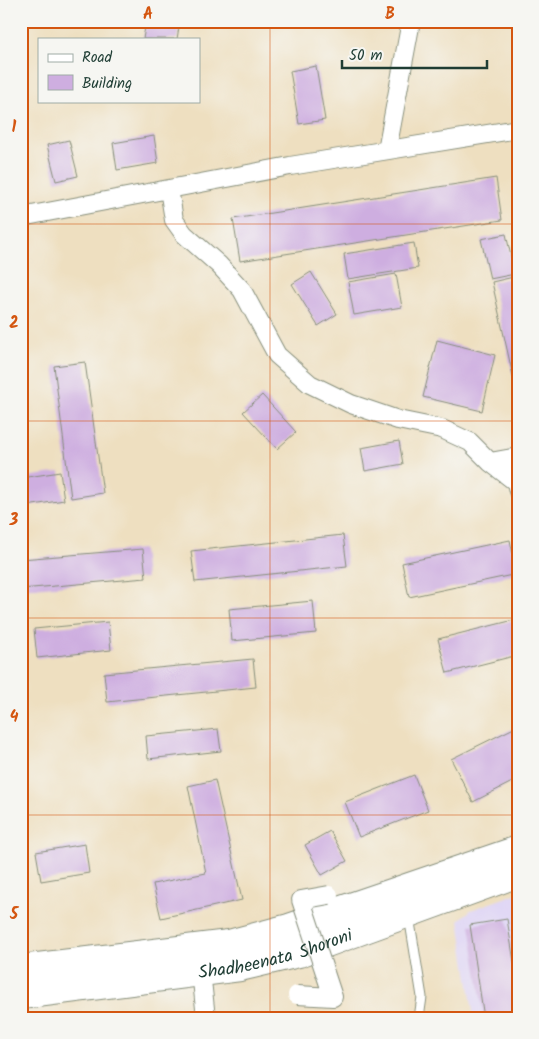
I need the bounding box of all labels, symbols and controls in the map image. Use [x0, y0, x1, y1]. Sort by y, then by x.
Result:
text: A [143, 2, 153, 27]
text: B [385, 2, 395, 27]
legend [38, 38, 200, 102]
scale bar [342, 38, 486, 70]
text: 50 m [349, 44, 383, 68]
text: Road [82, 46, 113, 70]
text: Building [82, 72, 132, 96]
text: 1 [12, 115, 17, 140]
text: 2 [9, 311, 19, 336]
text: 3 [9, 508, 19, 533]
text: 4 [10, 705, 19, 730]
text: 5 [9, 902, 20, 927]
street label: Shadheenata Shoroni [197, 921, 358, 988]

